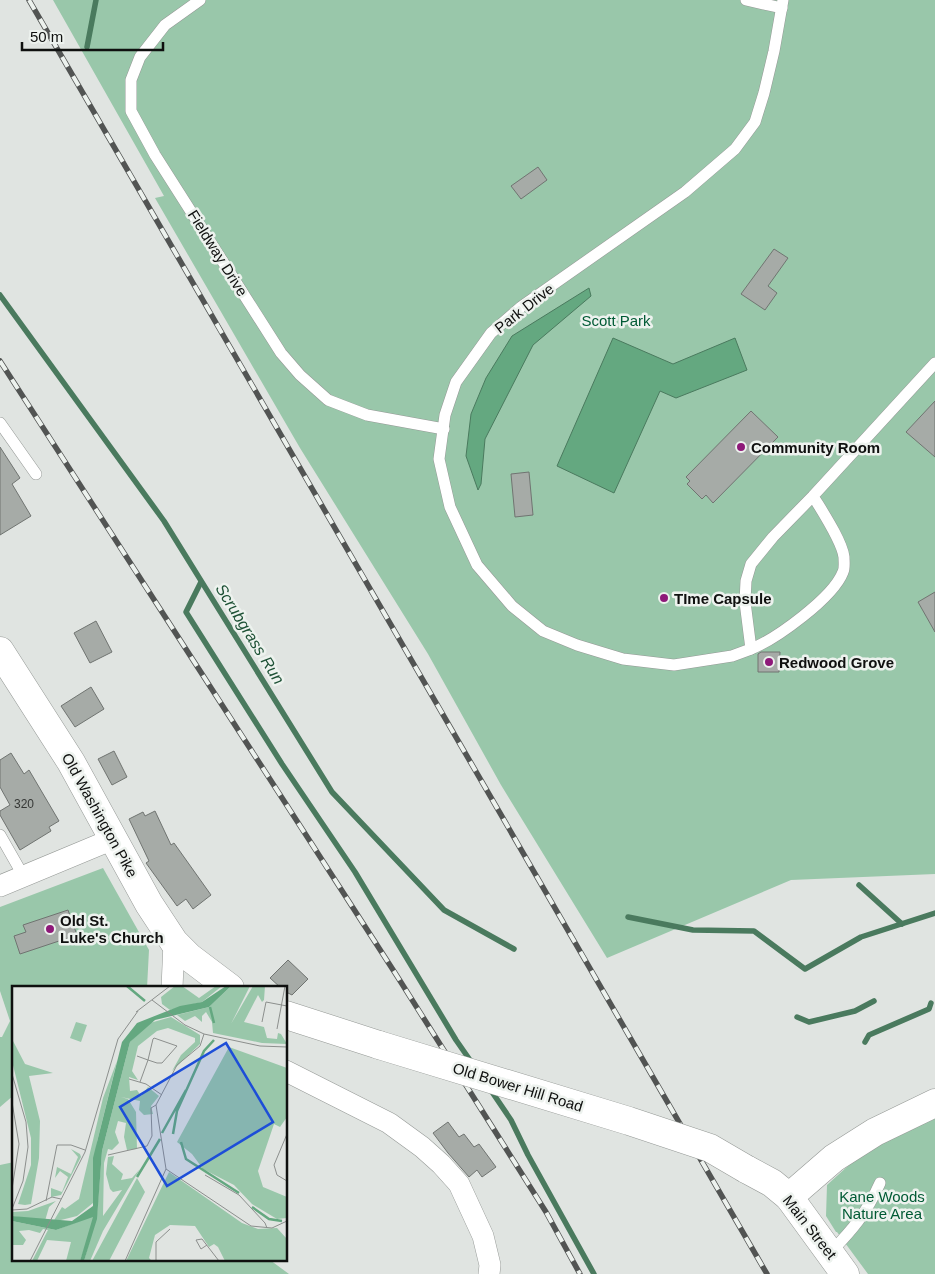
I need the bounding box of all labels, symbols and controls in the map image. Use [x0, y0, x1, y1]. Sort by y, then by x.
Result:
scale bar [22, 20, 164, 52]
text: 50 m [30, 28, 63, 45]
street label: Fieldway Drive [185, 207, 251, 299]
street label: Park Drive [491, 280, 557, 336]
park label: Scott Park [581, 312, 651, 329]
place label: Community Room [751, 439, 880, 456]
marker: Community Room [735, 441, 747, 453]
water label: Scrubgrass Run [212, 581, 288, 687]
place label: TIme Capsule [674, 590, 772, 607]
marker: TIme Capsule [658, 592, 670, 604]
place label: Redwood Grove [779, 654, 894, 671]
marker: Redwood Grove [763, 656, 775, 668]
street label: Old Washington Pike [59, 750, 141, 880]
house number: 320 [14, 797, 34, 811]
place label: Old St. Luke's Church [60, 912, 164, 946]
marker: Old St. Luke's Church [44, 923, 56, 935]
inset map [12, 986, 288, 1262]
street label: Old Bower Hill Road [451, 1059, 585, 1115]
park label: Kane Woods Nature Area [839, 1188, 925, 1222]
street label: Main Street [780, 1192, 841, 1263]

